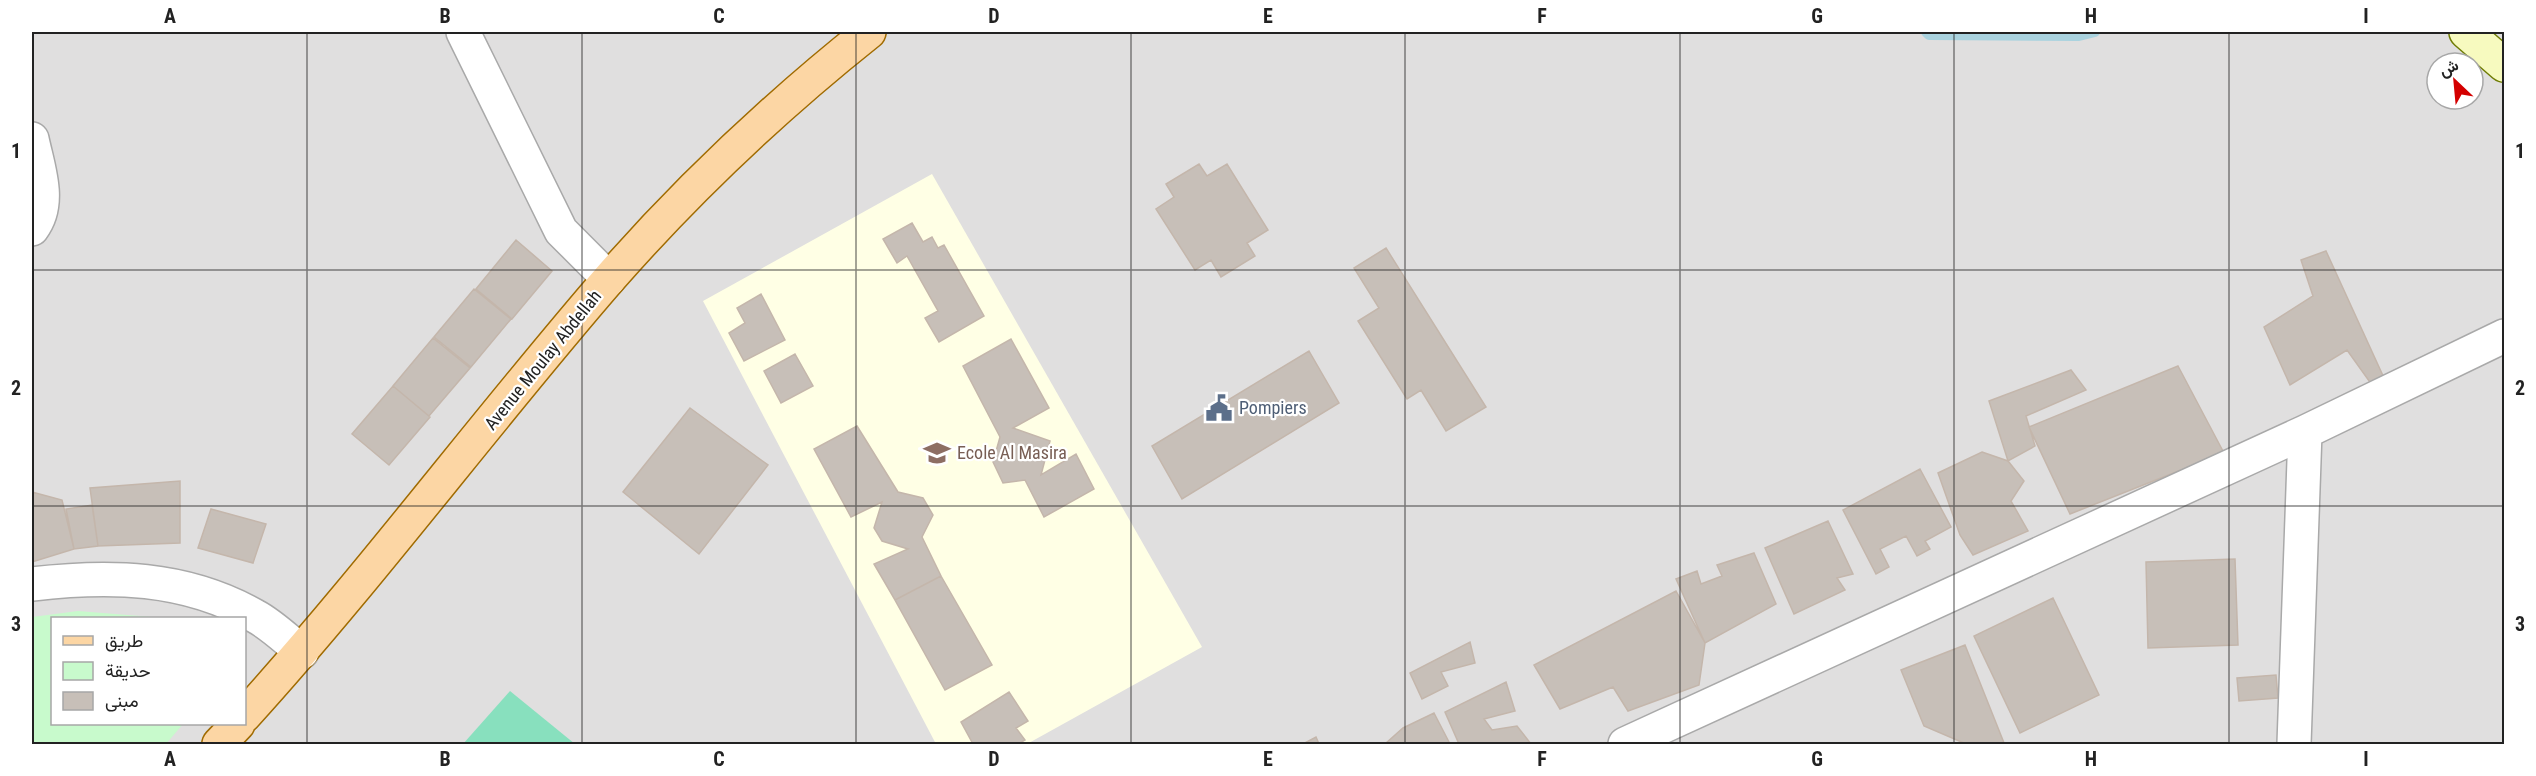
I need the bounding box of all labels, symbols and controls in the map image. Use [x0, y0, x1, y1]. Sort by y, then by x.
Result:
text: A [164, 4, 176, 28]
text: B [439, 4, 451, 28]
text: C [713, 4, 725, 28]
text: D [988, 4, 1000, 28]
text: E [1263, 4, 1273, 28]
text: F [1537, 4, 1547, 28]
text: G [1811, 4, 1823, 28]
text: H [2085, 4, 2097, 28]
text: I [2363, 4, 2369, 28]
north arrow [2425, 51, 2485, 111]
text: ش [2436, 55, 2461, 81]
text: 1 [11, 139, 21, 163]
text: 1 [2515, 139, 2525, 163]
street label: Avenue Moulay Abdellah [480, 286, 605, 434]
text: 2 [11, 376, 21, 400]
text: 2 [2515, 376, 2525, 400]
public building icon: Pompiers [1204, 393, 1234, 423]
place label: Pompiers [1239, 397, 1307, 418]
school or university icon: Ecole Al Masira [922, 438, 952, 468]
place label: Ecole Al Masira [957, 442, 1067, 463]
text: 3 [11, 612, 21, 636]
text: 3 [2515, 612, 2525, 636]
legend [51, 617, 246, 725]
text: طريق [105, 630, 143, 652]
text: حديقة [105, 660, 151, 681]
text: مبنى [105, 690, 139, 712]
text: A [164, 747, 176, 771]
text: B [439, 747, 451, 771]
text: C [713, 747, 725, 771]
text: D [988, 747, 1000, 771]
text: E [1263, 747, 1273, 771]
text: F [1537, 747, 1547, 771]
text: G [1811, 747, 1823, 771]
text: H [2085, 747, 2097, 771]
text: I [2363, 747, 2369, 771]

